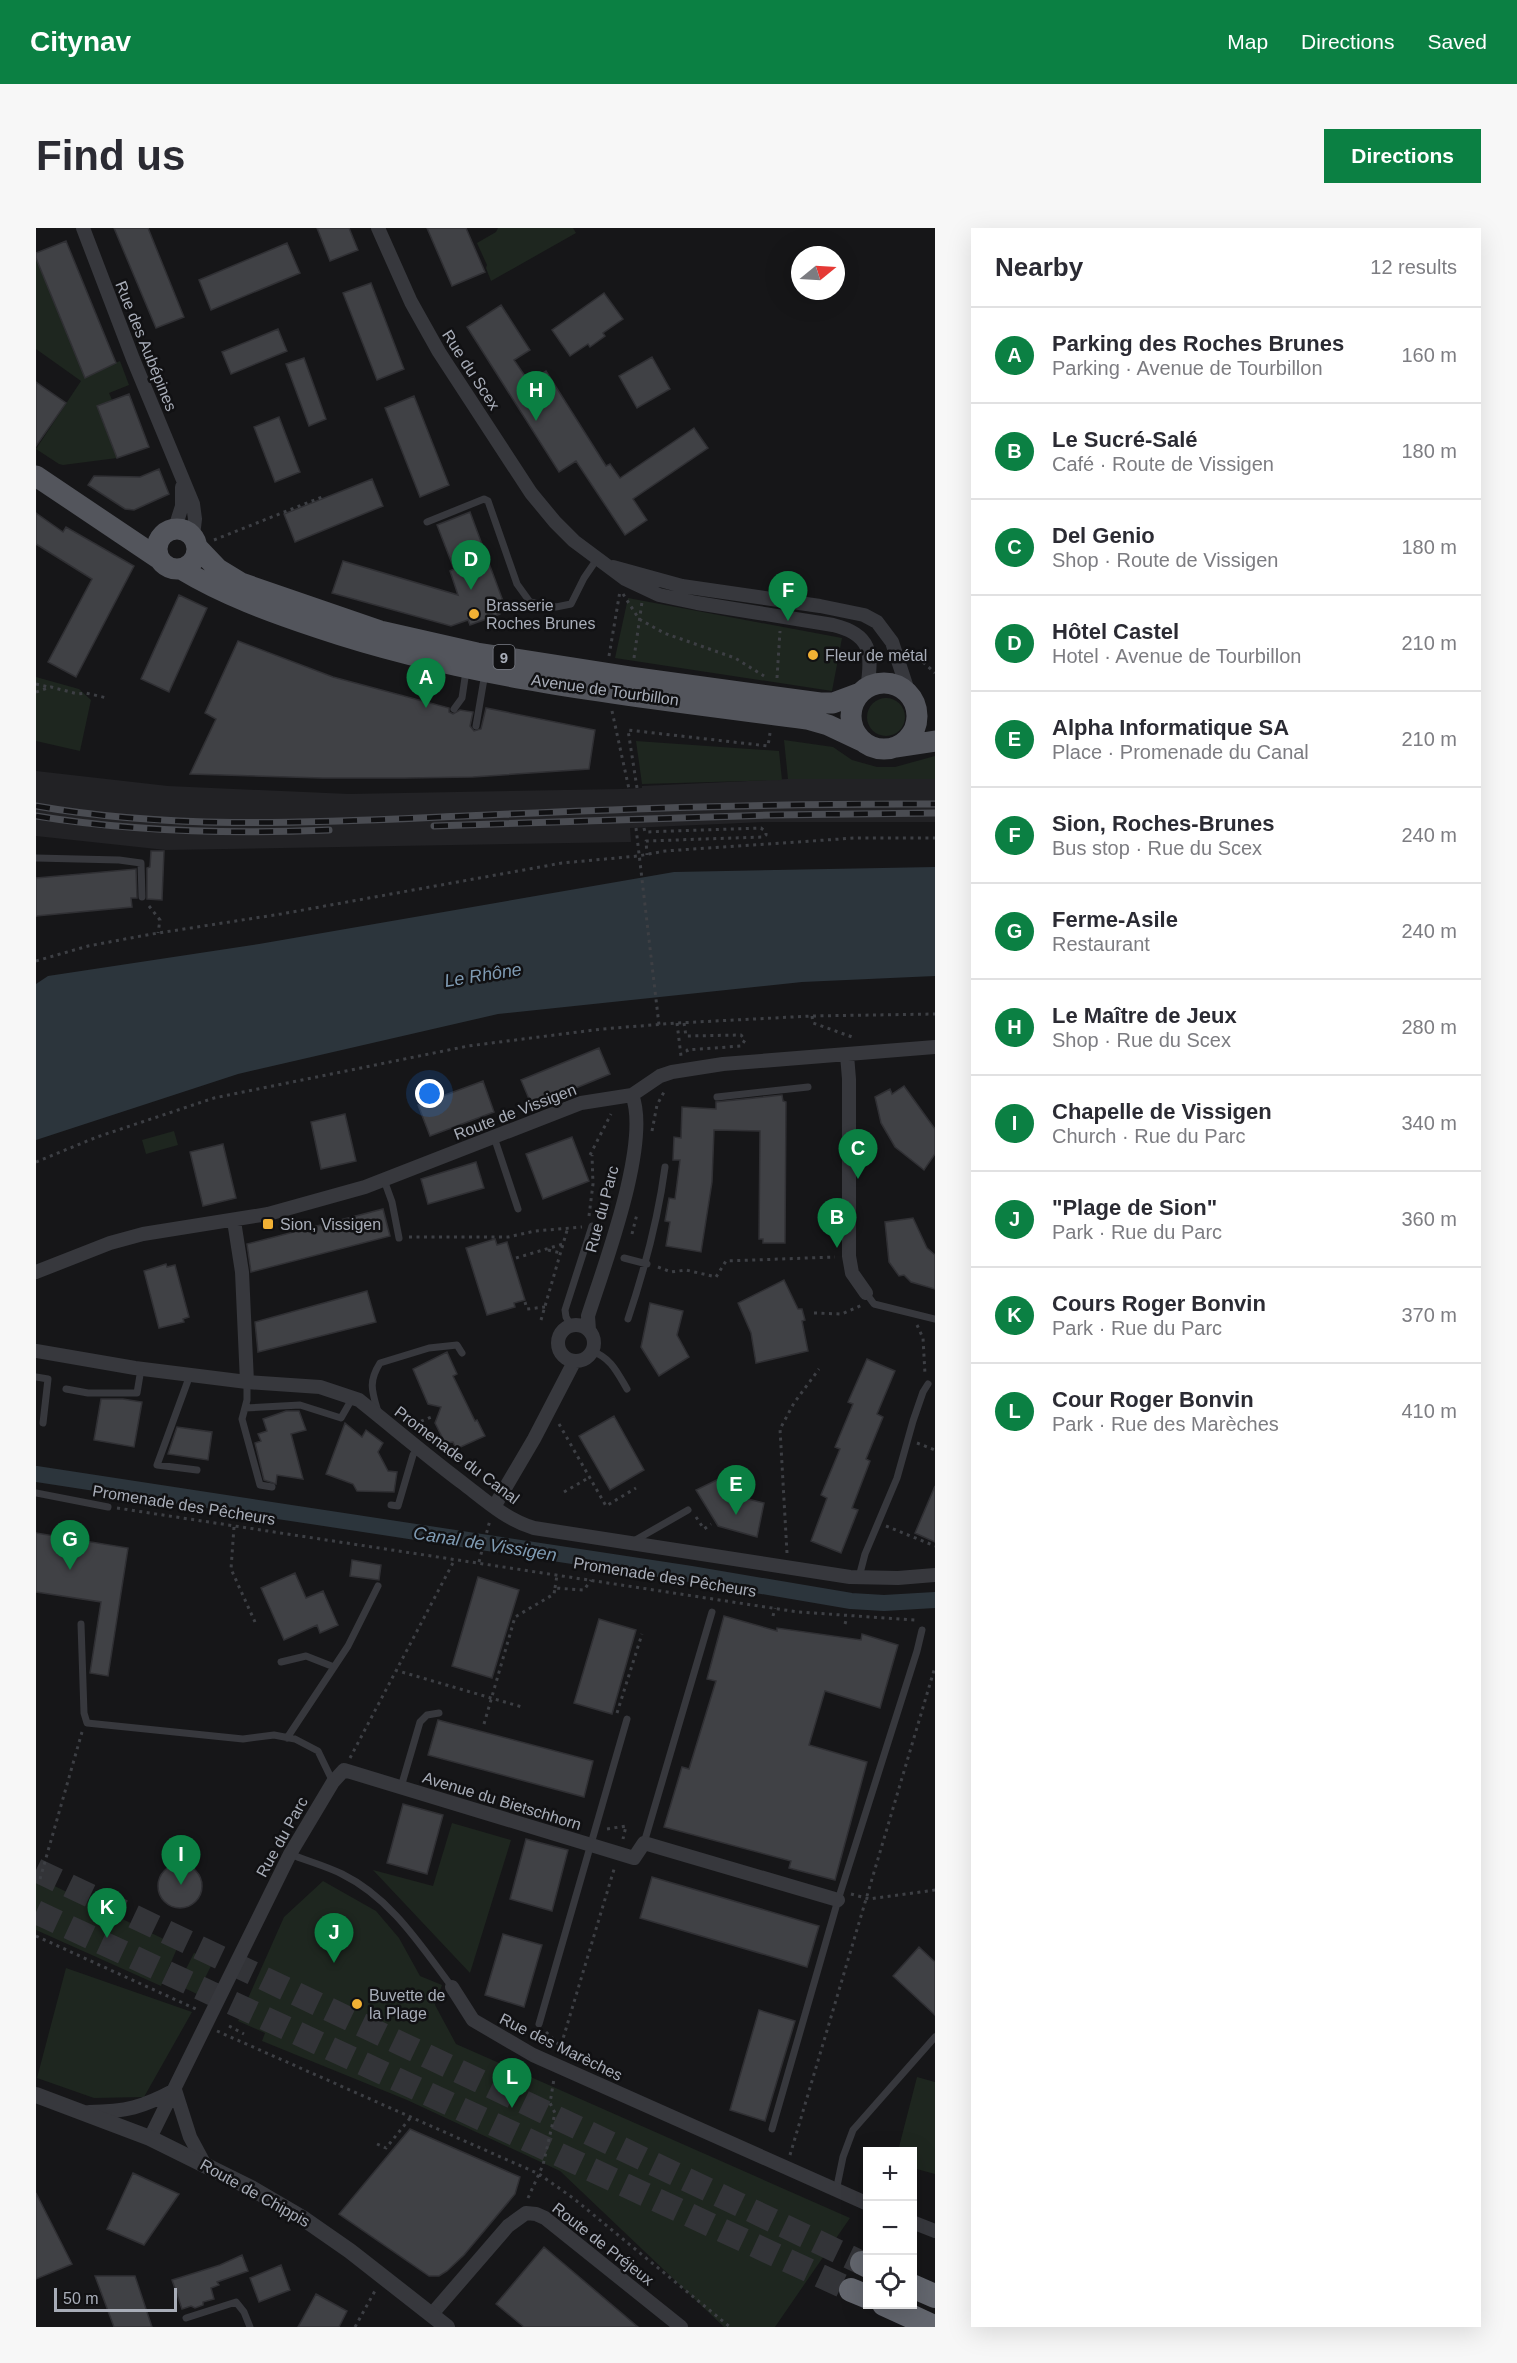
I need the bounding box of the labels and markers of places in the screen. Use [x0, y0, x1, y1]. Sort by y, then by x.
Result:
pin: H [516, 372, 556, 421]
pin: D [452, 540, 490, 590]
pin: F [768, 572, 807, 621]
place label: Brasserie Roches Brunes [486, 597, 595, 632]
marker: Brasserie Roches Brunes [467, 607, 481, 621]
place label: Fleur de métal [825, 647, 927, 664]
marker: Fleur de métal [806, 648, 820, 662]
pin: A [406, 658, 446, 708]
pin: C [838, 1130, 878, 1179]
pin: B [818, 1198, 856, 1248]
place label: Sion, Vissigen [280, 1216, 381, 1233]
marker: Sion, Vissigen [261, 1217, 275, 1231]
pin: E [716, 1466, 756, 1515]
pin: G [51, 1520, 90, 1570]
pin: I [162, 1836, 200, 1885]
pin: K [88, 1888, 126, 1938]
pin: J [314, 1914, 354, 1963]
place label: Buvette de la Plage [369, 1987, 446, 2022]
marker: Buvette de la Plage [350, 1997, 364, 2011]
pin: L [492, 2058, 532, 2108]

